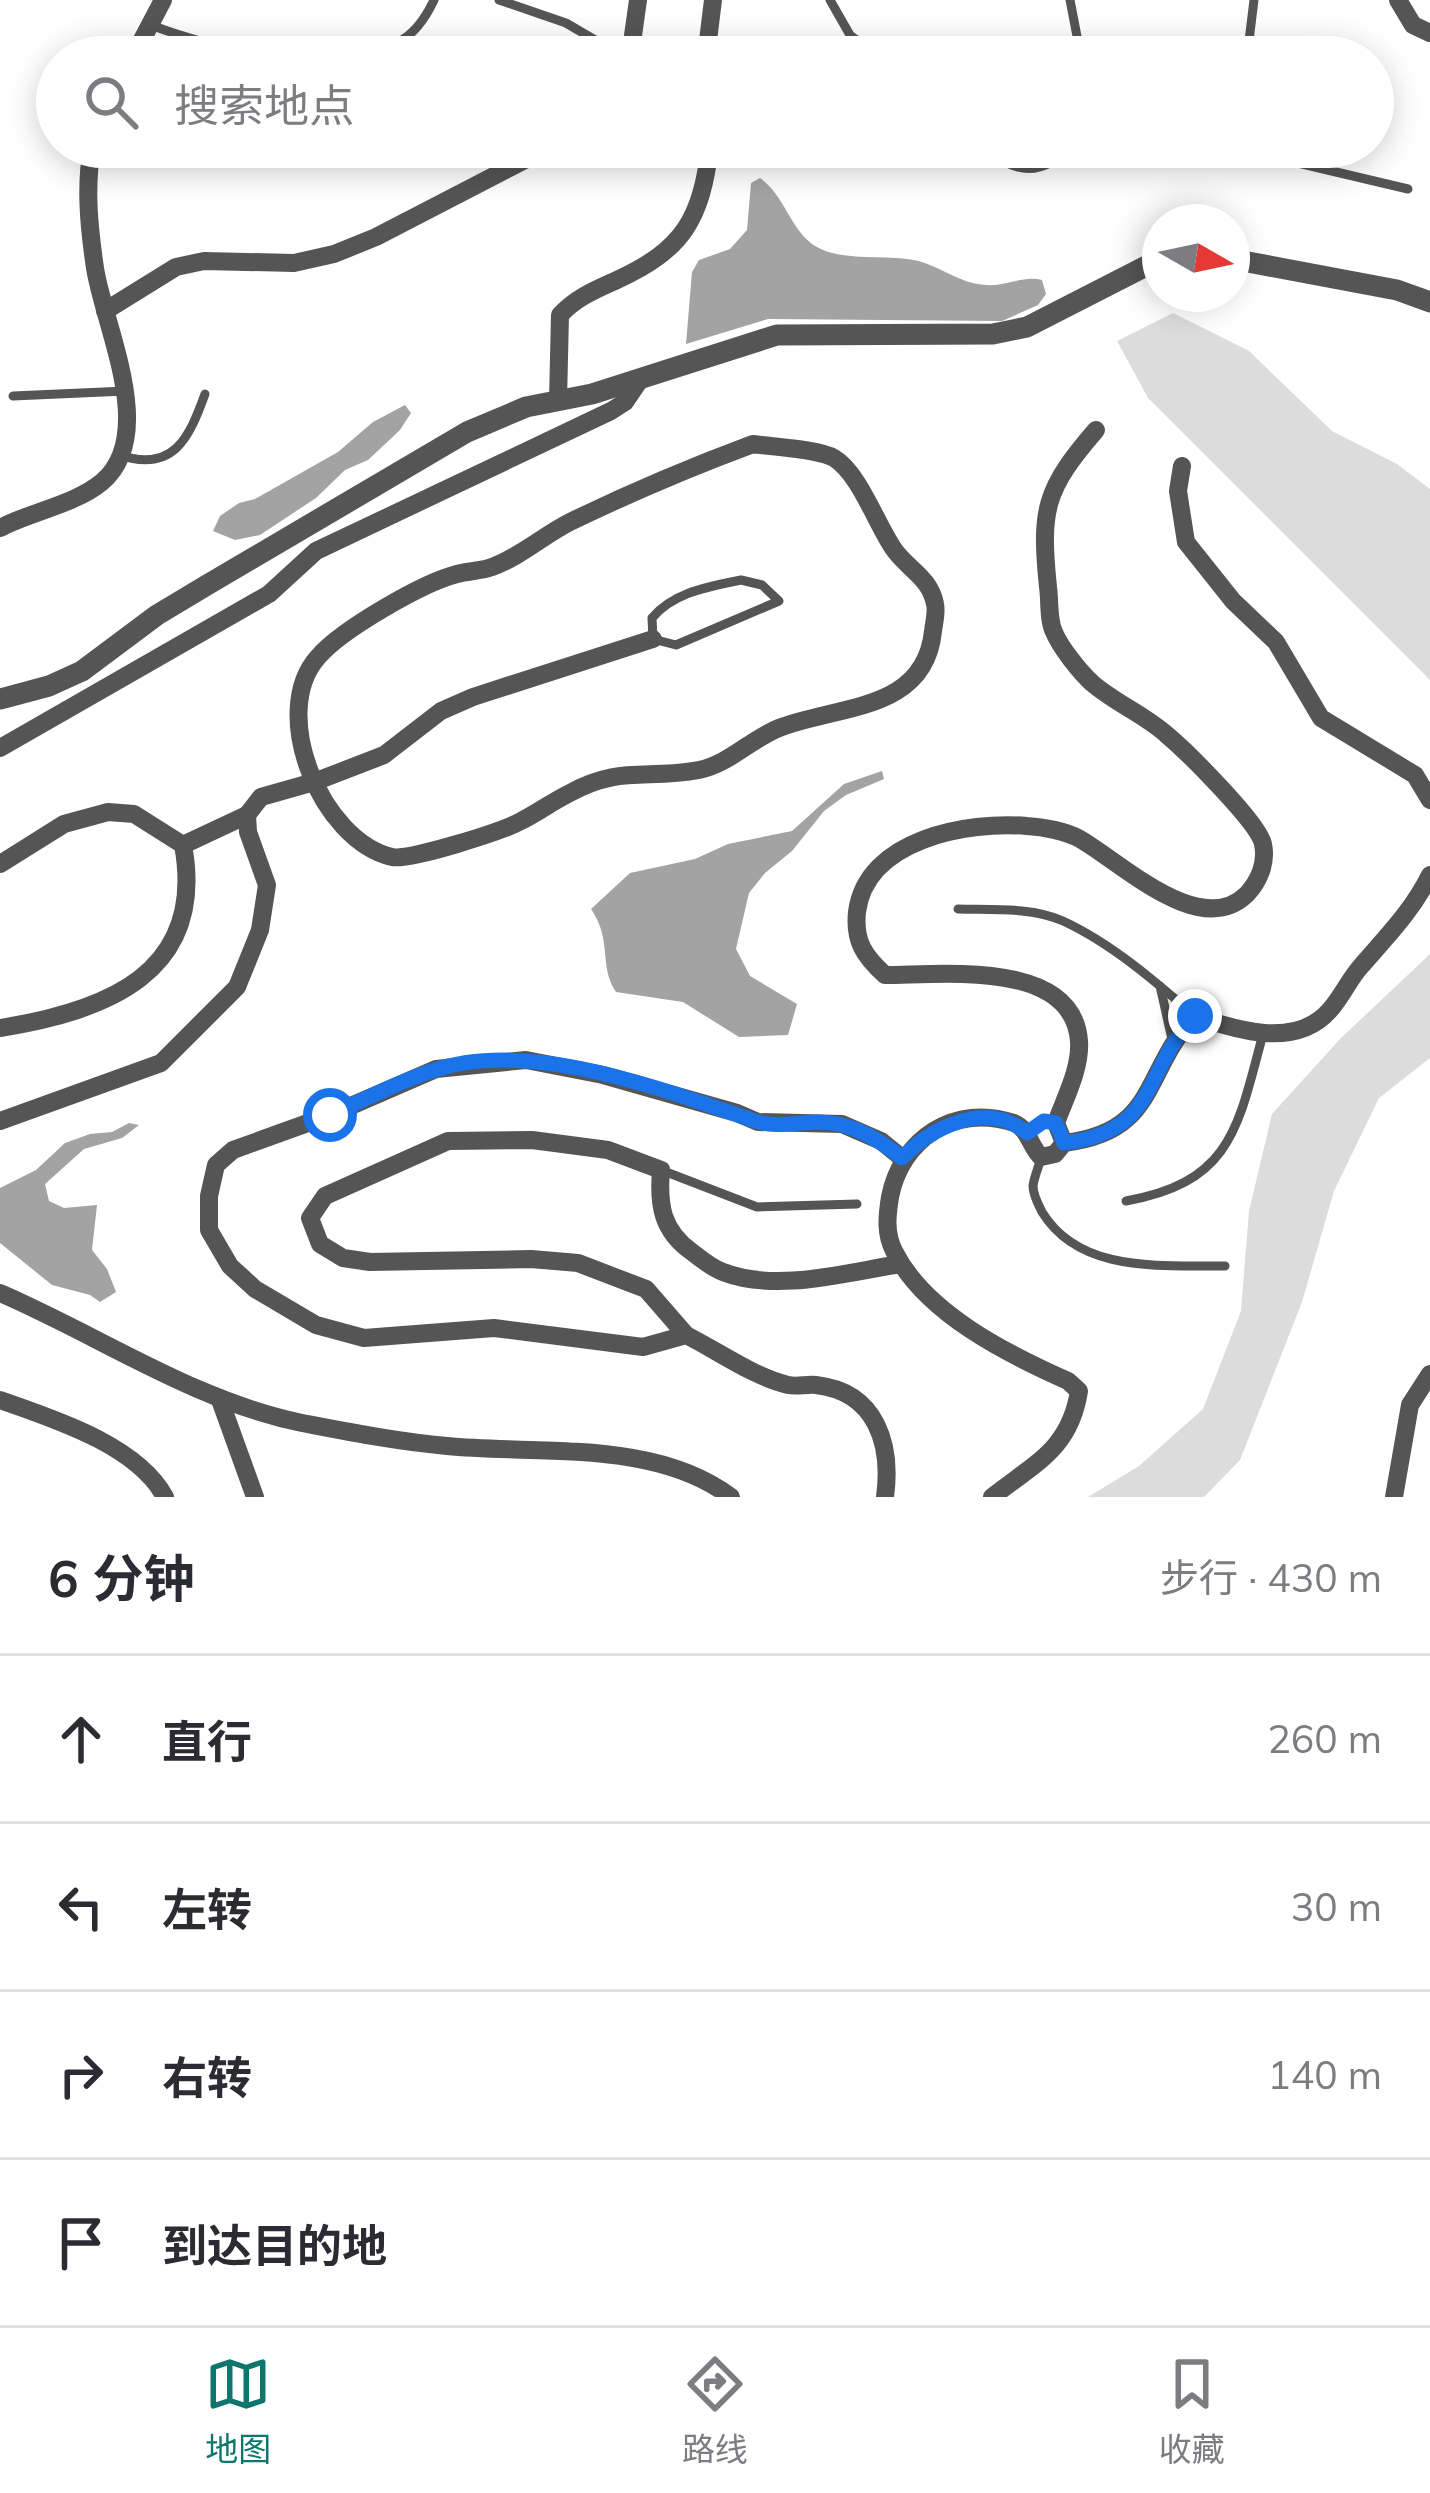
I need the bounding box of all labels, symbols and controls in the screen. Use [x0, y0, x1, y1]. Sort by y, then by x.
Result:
search box [36, 36, 1394, 168]
icon: search [78, 69, 144, 135]
text: 搜索地点 [174, 77, 354, 133]
north arrow [1142, 204, 1250, 312]
route end [1168, 989, 1222, 1043]
route start [303, 1088, 357, 1142]
text: 6 分钟 [48, 1546, 195, 1610]
text: 步行 · 430 m [1160, 1553, 1382, 1602]
icon: ahead [48, 1706, 114, 1772]
text: 直行 [162, 1713, 252, 1769]
text: 260 m [1267, 1714, 1382, 1763]
icon: left [48, 1874, 114, 1940]
text: 左转 [162, 1881, 252, 1937]
text: 30 m [1291, 1882, 1382, 1931]
icon: right [48, 2042, 114, 2108]
text: 右转 [162, 2049, 252, 2105]
text: 140 m [1267, 2050, 1382, 2099]
icon: arrive [48, 2210, 114, 2276]
text: 到达目的地 [162, 2217, 387, 2273]
tab: 地图 [205, 2351, 271, 2471]
tab: 路线 [682, 2351, 748, 2471]
tab: 收藏 [1159, 2351, 1225, 2471]

